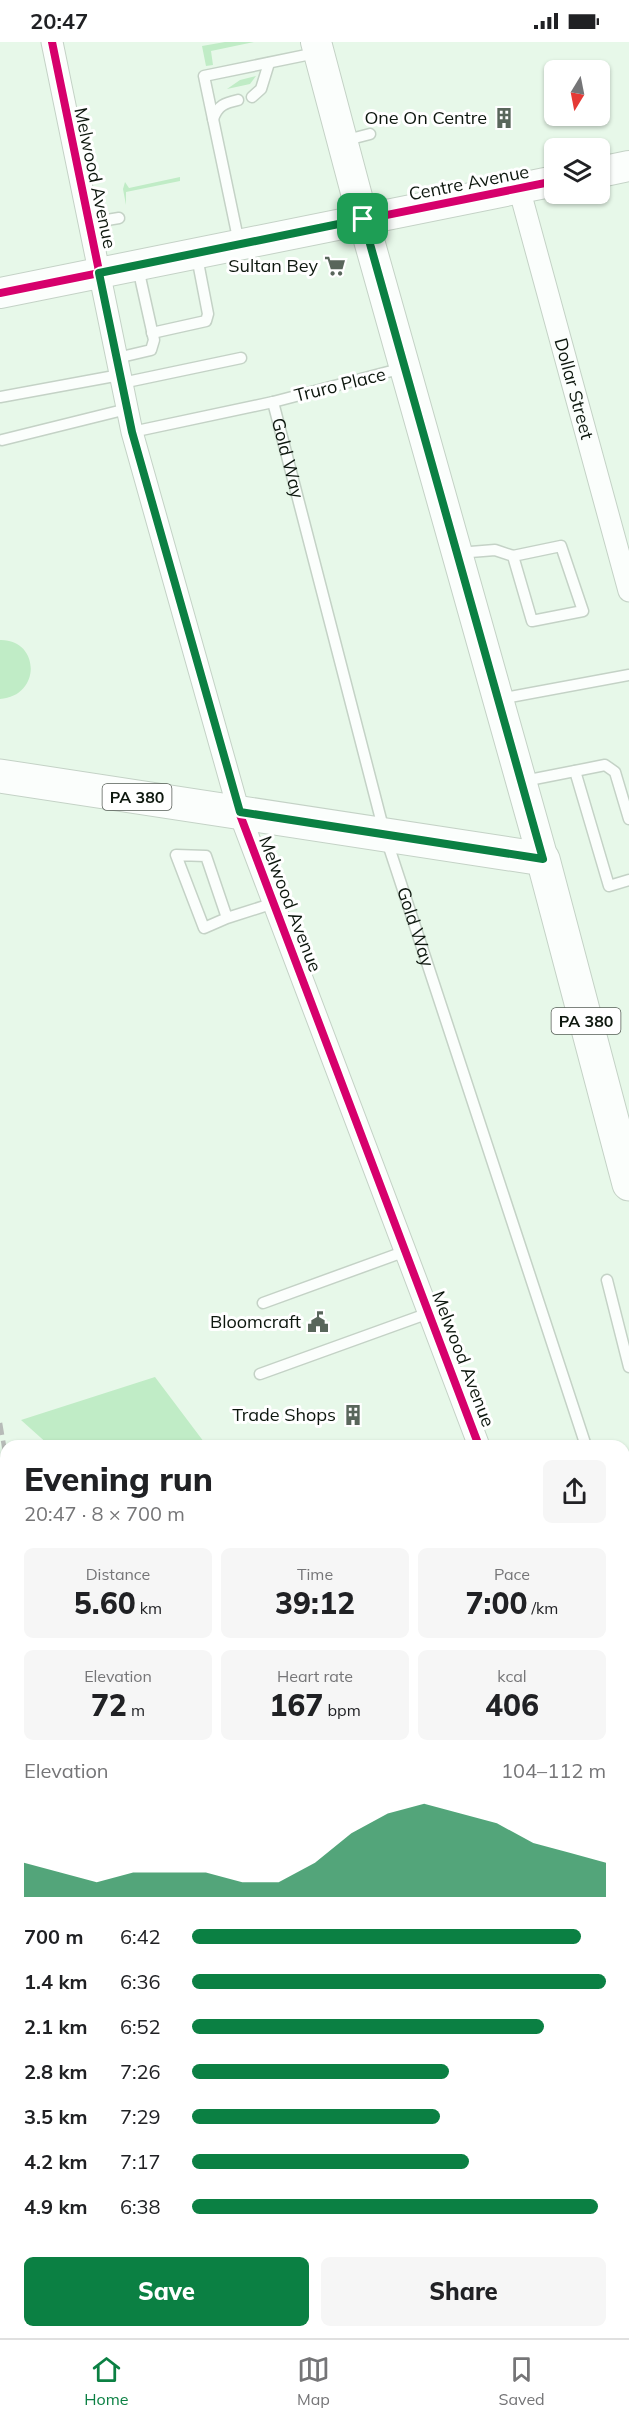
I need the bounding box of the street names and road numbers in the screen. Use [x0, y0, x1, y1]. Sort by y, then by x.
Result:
street label: Melwood Avenue [69, 105, 122, 251]
street label: Centre Avenue [407, 160, 531, 205]
street label: Dollar Street [549, 335, 599, 442]
street label: Truro Place [292, 362, 388, 407]
street label: Gold Way [267, 415, 310, 501]
road number: PA 380 [102, 784, 172, 810]
street label: Melwood Avenue [254, 833, 327, 975]
street label: Gold Way [392, 884, 440, 970]
road number: PA 380 [552, 1008, 620, 1034]
street label: Melwood Avenue [427, 1288, 500, 1430]

